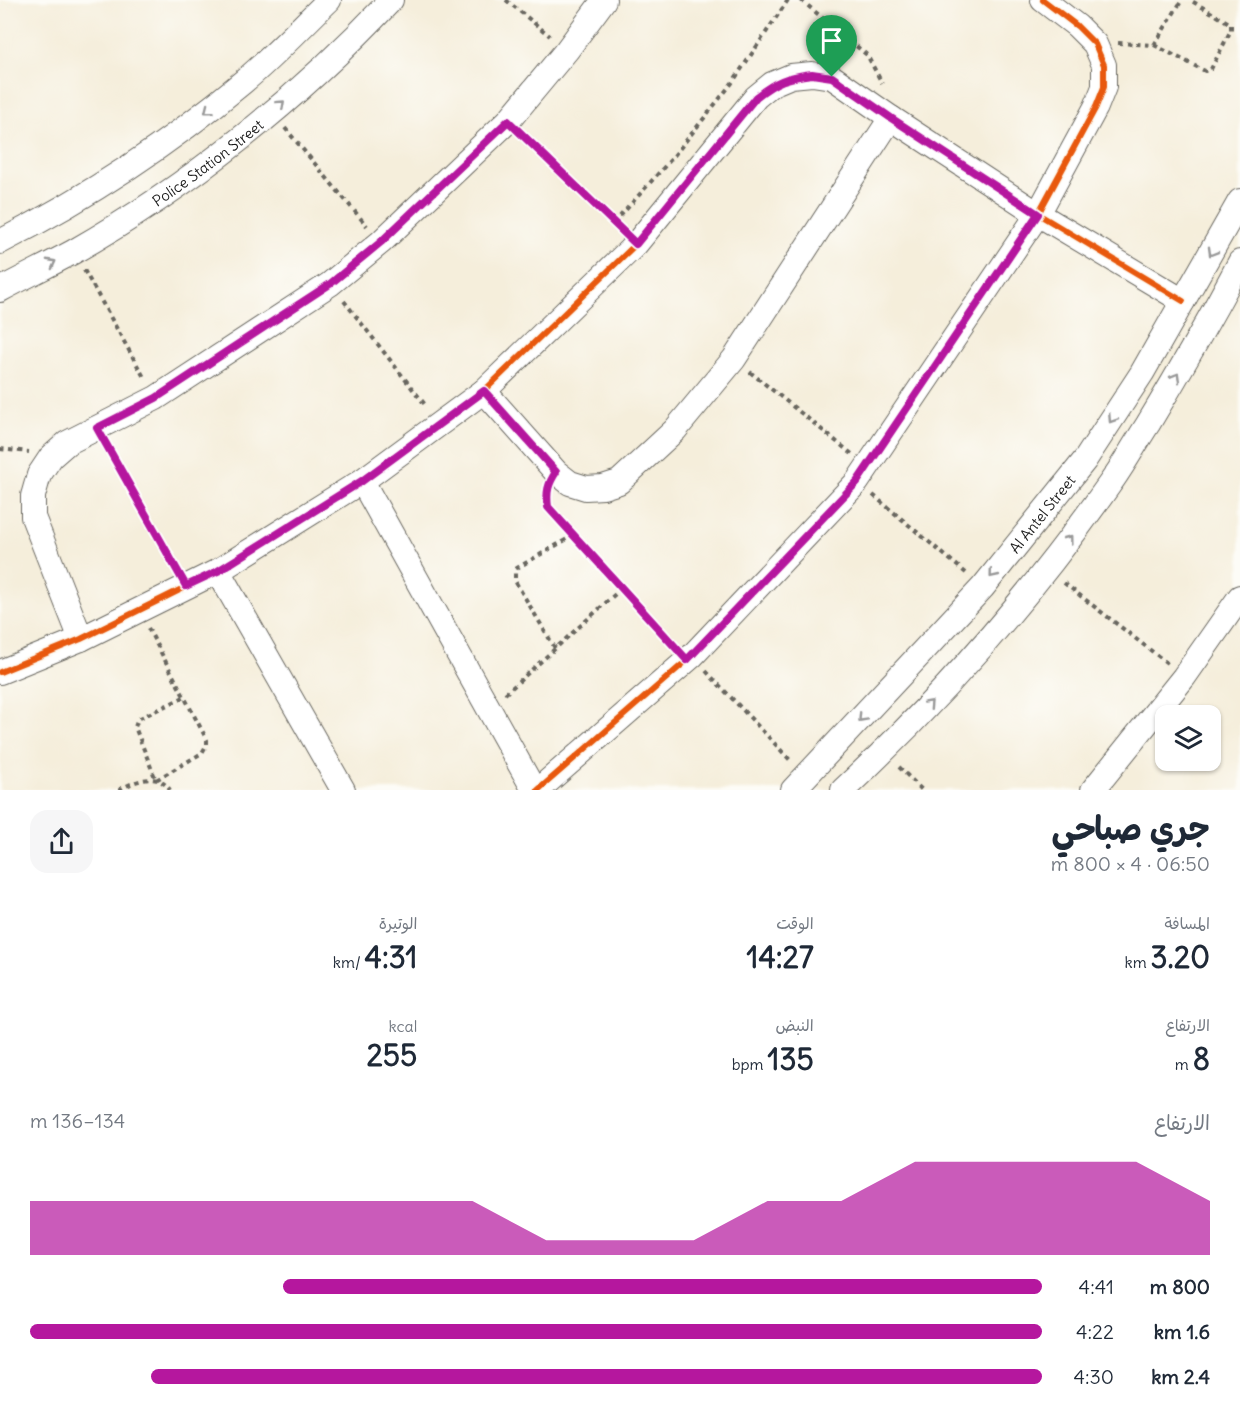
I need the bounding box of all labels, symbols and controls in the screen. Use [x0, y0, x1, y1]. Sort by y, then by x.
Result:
pin [806, 15, 857, 77]
icon: arrive [815, 24, 848, 57]
one-way arrow [274, 100, 285, 111]
one-way arrow [203, 102, 214, 113]
street label: Police Station Street [148, 115, 267, 210]
one-way arrow [1208, 246, 1219, 256]
one-way arrow [46, 259, 56, 270]
one-way arrow [1169, 372, 1180, 383]
one-way arrow [1108, 413, 1119, 424]
street label: Al Antel Street [1005, 471, 1079, 557]
one-way arrow [1062, 535, 1073, 546]
one-way arrow [990, 567, 1001, 578]
one-way arrow [922, 700, 933, 710]
map controls [1155, 705, 1221, 771]
button: layers [1155, 705, 1221, 771]
one-way arrow [858, 711, 869, 722]
text: جري صباحي [1051, 807, 1210, 849]
button: share [30, 810, 93, 873]
text: 06:50 · 4 × 800 m [1051, 851, 1210, 876]
text: الوتيرة [379, 913, 417, 933]
text: الوقت [776, 913, 814, 933]
text: المسافة [1164, 913, 1210, 933]
text: 4:31 [365, 938, 417, 976]
text: 14:27 [747, 938, 814, 976]
text: 3.20 [1151, 938, 1210, 976]
text: /km [333, 952, 365, 972]
text: km [1125, 952, 1151, 972]
text: النبض [775, 1015, 814, 1035]
text: الارتفاع [1165, 1015, 1210, 1035]
text: kcal [389, 1016, 417, 1036]
text: 255 [366, 1036, 417, 1074]
text: 135 [767, 1040, 814, 1078]
text: 8 [1193, 1040, 1210, 1078]
text: bpm [732, 1054, 767, 1074]
text: m [1175, 1054, 1193, 1074]
text: 134–136 m [30, 1108, 125, 1133]
text: الارتفاع [1154, 1110, 1210, 1135]
text: 4:41 [1079, 1274, 1114, 1299]
text: 800 m [1150, 1274, 1210, 1299]
text: 4:22 [1076, 1319, 1114, 1344]
text: 1.6 km [1154, 1319, 1210, 1344]
text: 4:30 [1073, 1364, 1114, 1389]
text: 2.4 km [1151, 1364, 1210, 1389]

